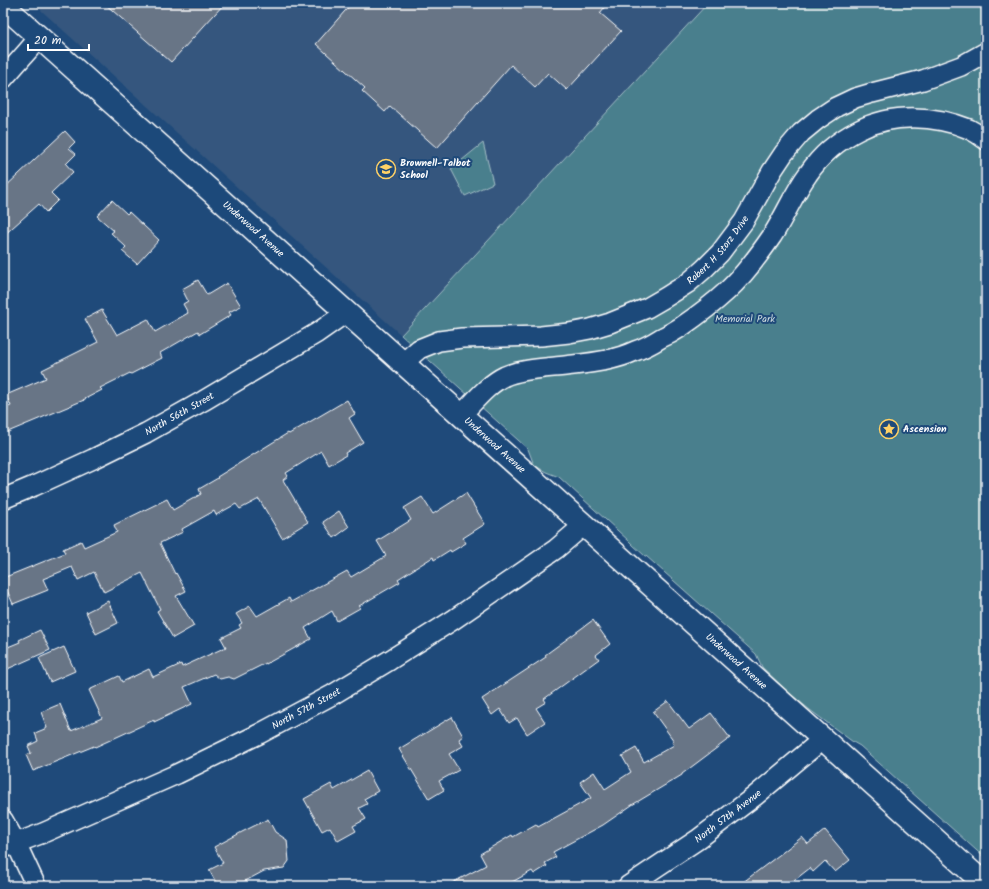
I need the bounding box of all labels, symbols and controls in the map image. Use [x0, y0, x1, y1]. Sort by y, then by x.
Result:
scale bar [28, 26, 89, 52]
text: 20 m [34, 31, 62, 50]
place label: Brownell-Talbot School [400, 155, 471, 183]
school or university icon: Brownell-Talbot School [375, 158, 397, 180]
street label: Underwood Avenue [219, 197, 288, 262]
street label: Robert H Storz Drive [683, 212, 754, 289]
park label: Memorial Park [715, 311, 775, 327]
street label: North 56th Street [142, 388, 217, 440]
street label: Underwood Avenue [460, 413, 530, 478]
place icon: Ascension [878, 418, 900, 440]
place label: Ascension [903, 421, 947, 437]
street label: Underwood Avenue [702, 629, 771, 694]
street label: North 57th Street [269, 683, 344, 734]
street label: North 57th Avenue [691, 785, 766, 847]

